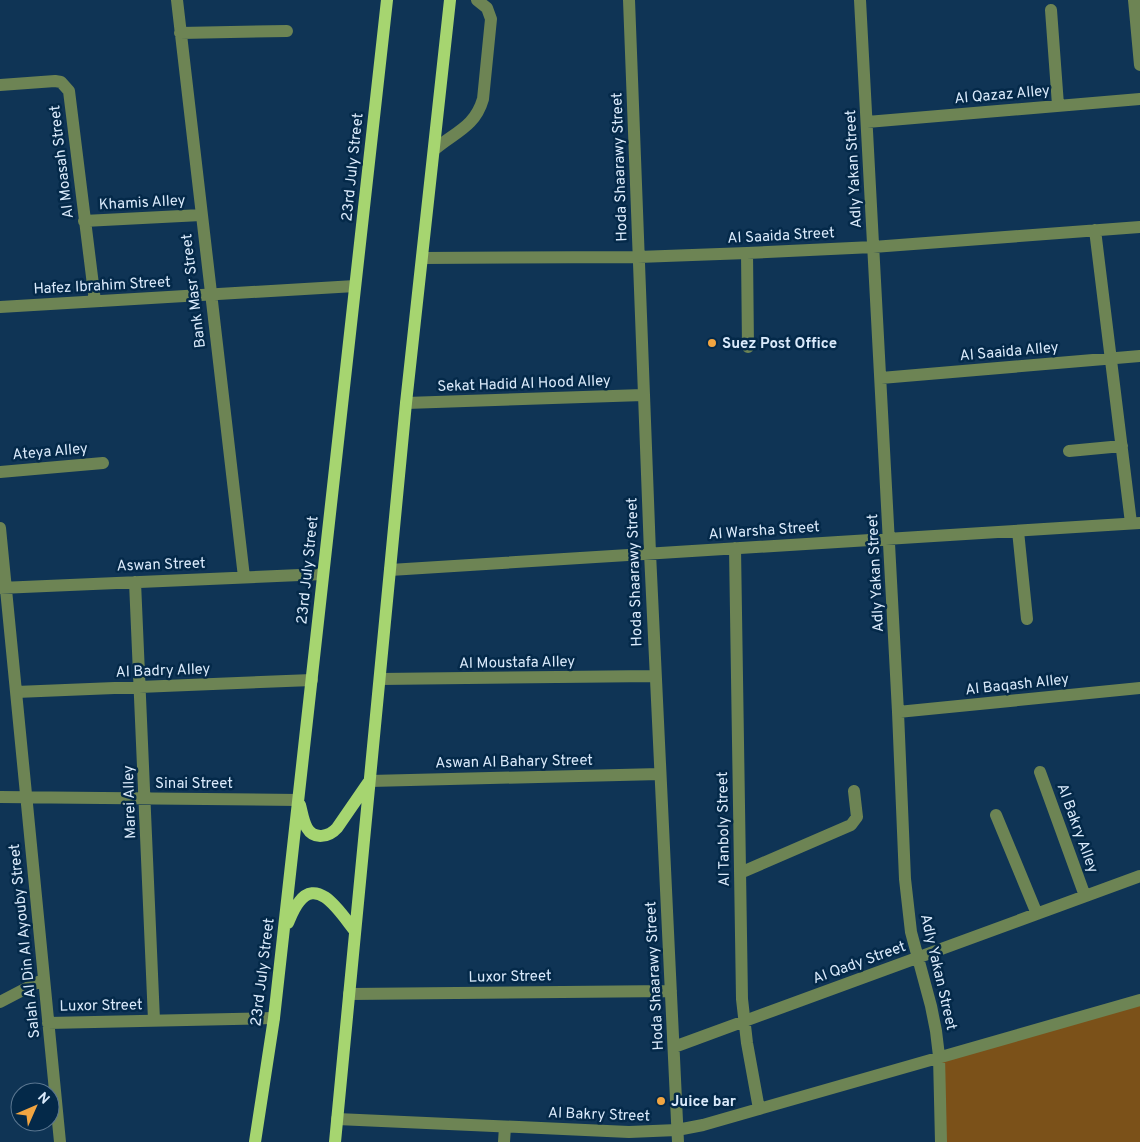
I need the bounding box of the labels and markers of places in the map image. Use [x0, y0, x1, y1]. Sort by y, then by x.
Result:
place label: Suez Post Office [722, 335, 837, 354]
marker: Suez Post Office [706, 337, 718, 349]
place label: Juice bar [671, 1093, 737, 1112]
marker: Juice bar [655, 1095, 667, 1107]

